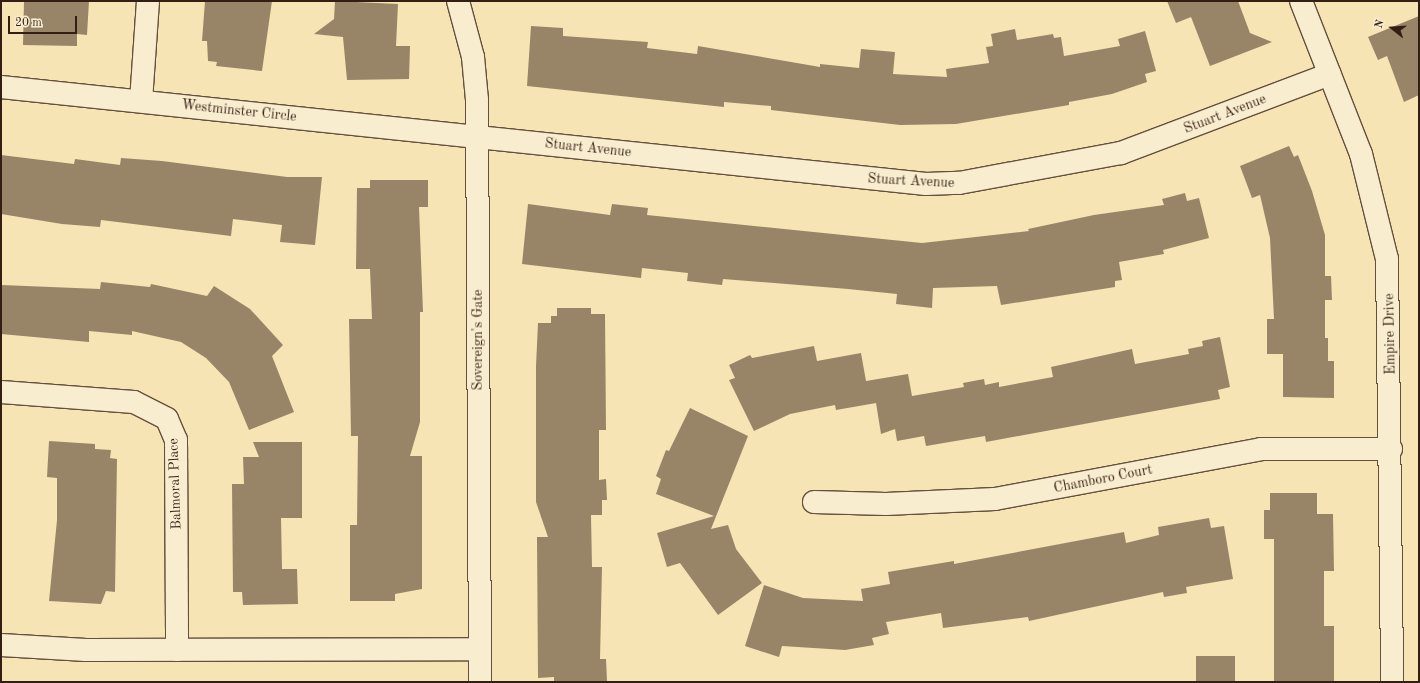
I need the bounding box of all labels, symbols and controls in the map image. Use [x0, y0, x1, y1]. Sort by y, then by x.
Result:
scale bar [10, 8, 79, 34]
north arrow [1372, 8, 1412, 48]
text: 20 m [15, 17, 42, 29]
text: N [1374, 19, 1387, 30]
street label: Stuart Avenue [1181, 91, 1269, 137]
street label: Westminster Circle [181, 97, 297, 125]
street label: Stuart Avenue [544, 135, 632, 161]
street label: Stuart Avenue [867, 170, 955, 192]
street label: Sovereign's Gate [470, 290, 486, 390]
street label: Empire Drive [1381, 293, 1399, 375]
street label: Balmoral Place [165, 438, 185, 530]
street label: Chamboro Court [1052, 461, 1154, 497]

